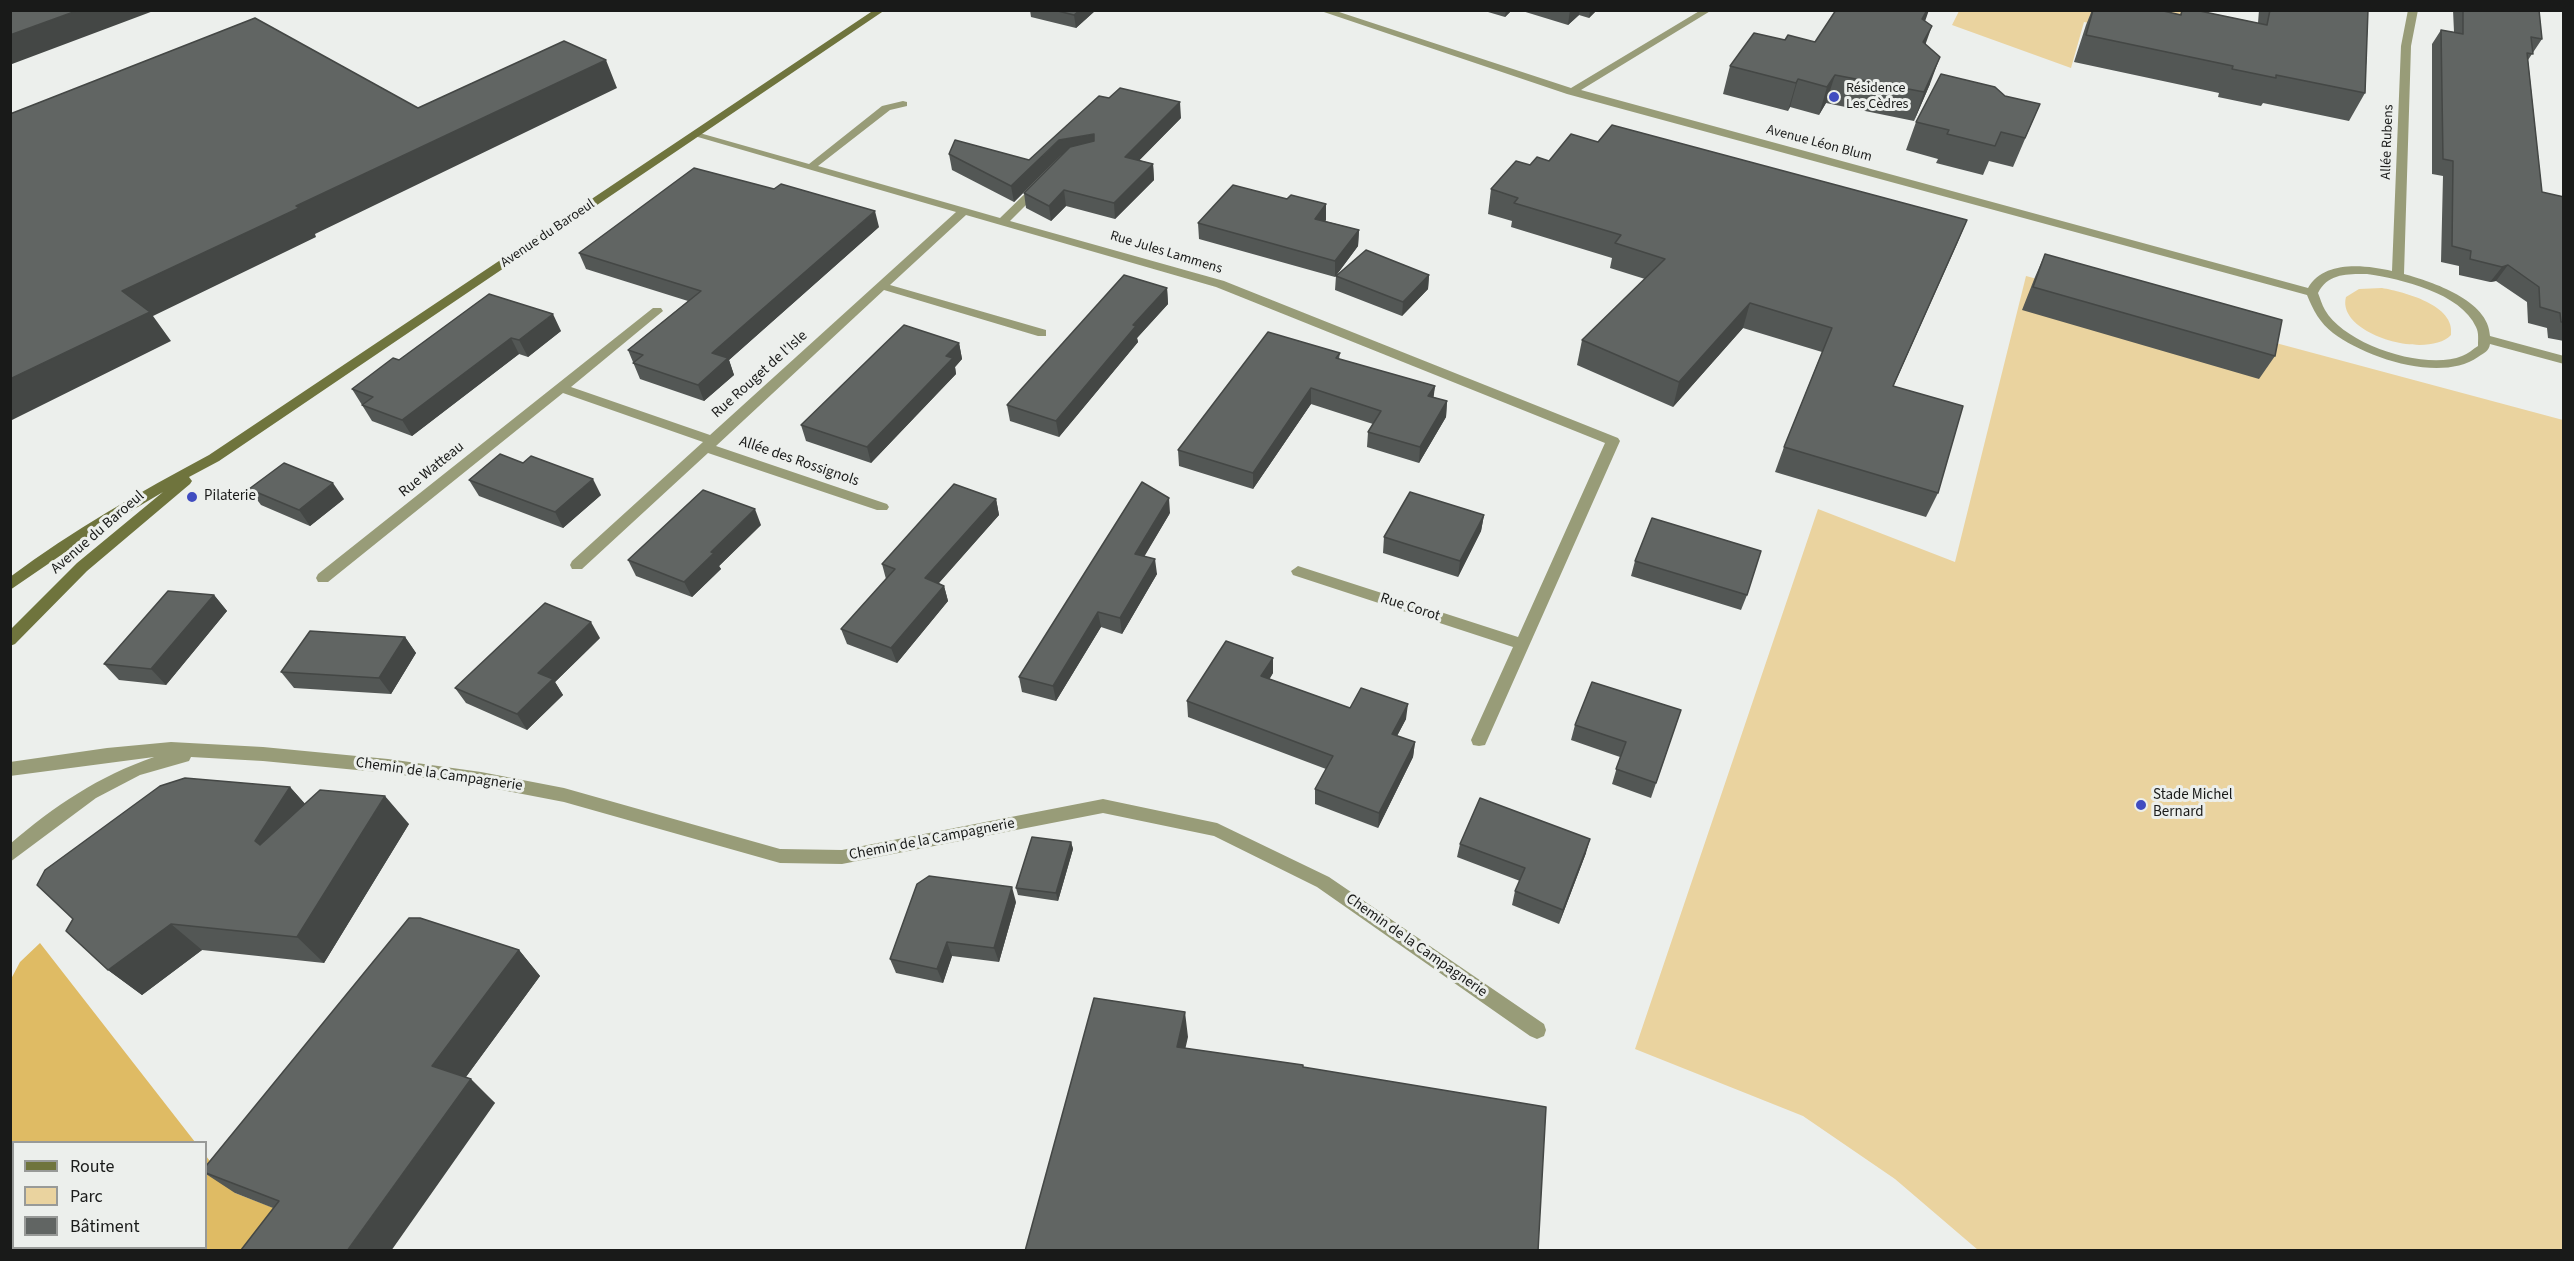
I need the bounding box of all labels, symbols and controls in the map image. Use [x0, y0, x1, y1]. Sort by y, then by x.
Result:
place label: Résidence Les Cèdres [1846, 81, 1908, 114]
marker: Résidence Les Cèdres [1827, 90, 1841, 104]
street label: Allée Rubens [2378, 104, 2398, 180]
street label: Avenue Léon Blum [1764, 122, 1874, 166]
street label: Avenue du Baroeul [498, 196, 598, 272]
street label: Rue Jules Lammens [1108, 228, 1224, 278]
street label: Rue Rouget de l'Isle [709, 327, 811, 423]
street label: Allée des Rossignols [737, 433, 861, 491]
street label: Rue Watteau [396, 438, 468, 502]
street label: Avenue du Baroeul [48, 488, 148, 578]
place label: Pilaterie [204, 488, 256, 506]
marker: Pilaterie [185, 490, 199, 504]
street label: Rue Corot [1378, 590, 1442, 626]
street label: Chemin de la Campagnerie [354, 754, 524, 796]
place label: Stade Michel Bernard [2153, 787, 2233, 822]
marker: Stade Michel Bernard [2134, 798, 2148, 812]
street label: Chemin de la Campagnerie [848, 815, 1016, 865]
street label: Chemin de la Campagnerie [1342, 890, 1490, 1002]
legend [12, 1141, 207, 1249]
text: Route [70, 1154, 114, 1179]
text: Parc [70, 1184, 103, 1209]
text: Bâtiment [70, 1214, 140, 1239]

